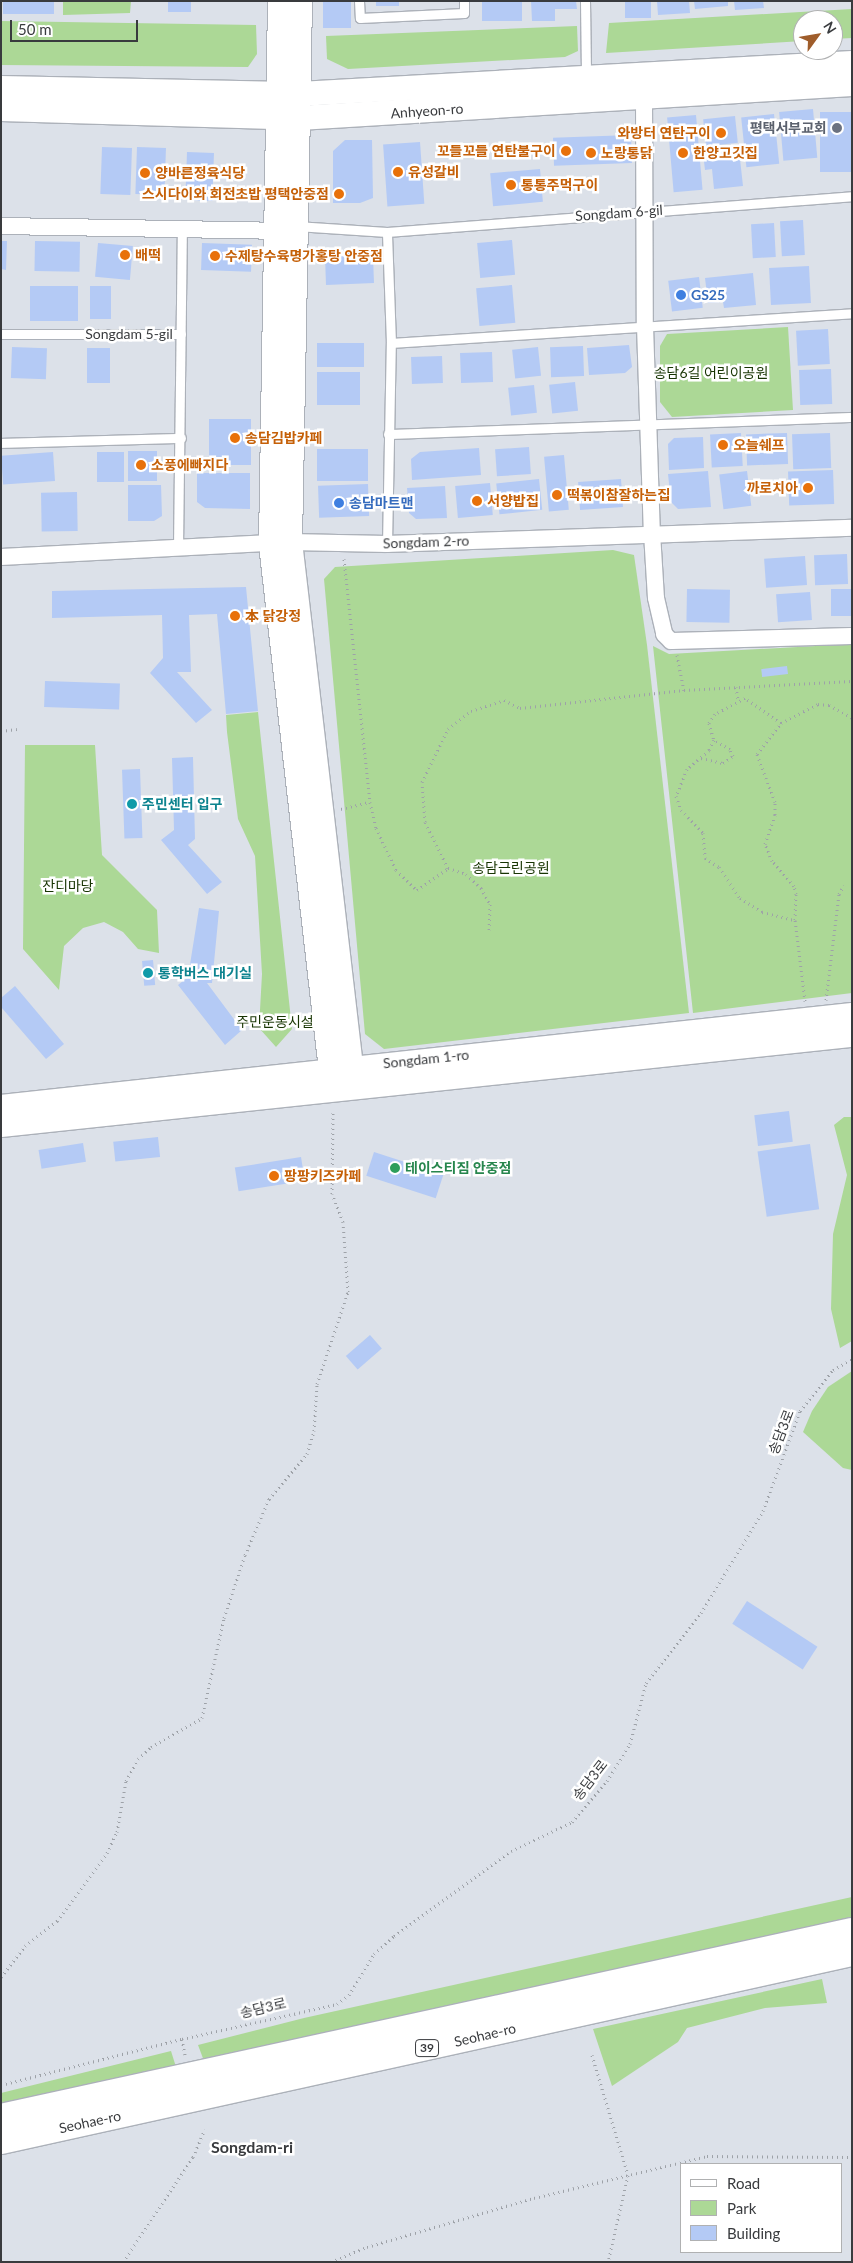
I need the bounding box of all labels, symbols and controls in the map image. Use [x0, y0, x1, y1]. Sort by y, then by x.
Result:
scale bar [12, 10, 140, 42]
north arrow [793, 10, 843, 60]
text: N [820, 18, 840, 36]
text: 50 m [18, 20, 52, 38]
street label: Anhyeon-ro [390, 100, 464, 122]
place label: 평택서부교회 [750, 120, 827, 136]
marker: 평택서부교회 [831, 122, 843, 134]
place label: 와방터 연탄구이 [617, 125, 711, 141]
marker: 와방터 연탄구이 [715, 127, 727, 139]
place label: 꼬들꼬들 연탄불구이 [437, 143, 556, 159]
marker: 꼬들꼬들 연탄불구이 [560, 145, 572, 157]
place label: 노랑통닭 [601, 145, 653, 161]
place label: 한양고깃집 [693, 145, 757, 161]
marker: 노랑통닭 [585, 147, 597, 159]
marker: 한양고깃집 [677, 147, 689, 159]
place label: 유성갈비 [408, 164, 460, 180]
place label: 양바른정육식당 [155, 165, 245, 181]
marker: 유성갈비 [392, 166, 404, 178]
marker: 양바른정육식당 [139, 167, 151, 179]
place label: 통통주먹구이 [521, 177, 598, 193]
marker: 통통주먹구이 [505, 179, 517, 191]
place label: 스시다이와 회전초밥 평택안중점 [142, 186, 329, 202]
marker: 스시다이와 회전초밥 평택안중점 [333, 188, 345, 200]
street label: Songdam 6-gil [575, 202, 663, 224]
place label: 배떡 [135, 247, 161, 263]
place label: 수제탕수육명가홍탕 안중점 [225, 248, 383, 264]
marker: 배떡 [119, 249, 131, 261]
marker: 수제탕수육명가홍탕 안중점 [209, 250, 221, 262]
place label: GS25 [691, 287, 725, 303]
marker: GS25 [675, 289, 687, 301]
street label: Songdam 5-gil [85, 326, 173, 342]
park label: 송담6길 어린이공원 [654, 365, 768, 381]
place label: 송담김밥카페 [245, 430, 322, 446]
marker: 송담김밥카페 [229, 432, 241, 444]
place label: 오늘쉐프 [733, 437, 785, 453]
marker: 오늘쉐프 [717, 439, 729, 451]
place label: 소풍에빠지다 [151, 457, 228, 473]
marker: 소풍에빠지다 [135, 459, 147, 471]
place label: 까로치아 [746, 480, 798, 496]
marker: 까로치아 [802, 482, 814, 494]
place label: 떡볶이참잘하는집 [567, 487, 670, 503]
marker: 떡볶이참잘하는집 [551, 489, 563, 501]
place label: 서양밥집 [487, 493, 539, 509]
place label: 송담마트맨 [349, 495, 413, 511]
marker: 서양밥집 [471, 495, 483, 507]
marker: 송담마트맨 [333, 497, 345, 509]
street label: Songdam 2-ro [383, 532, 469, 552]
place label: 本 닭강정 [245, 608, 301, 624]
marker: 本 닭강정 [229, 610, 241, 622]
place label: 주민센터 입구 [142, 796, 223, 812]
marker: 주민센터 입구 [126, 798, 138, 810]
park label: 송담근린공원 [472, 860, 550, 876]
park label: 잔디마당 [42, 878, 94, 894]
place label: 통학버스 대기실 [158, 965, 252, 981]
marker: 통학버스 대기실 [142, 967, 154, 979]
park label: 주민운동시설 [236, 1014, 314, 1030]
street label: Songdam 1-ro [382, 1046, 470, 1072]
place label: 테이스티짐 안중점 [405, 1160, 511, 1176]
marker: 테이스티짐 안중점 [389, 1162, 401, 1174]
place label: 팡팡키즈카페 [284, 1168, 361, 1184]
marker: 팡팡키즈카페 [268, 1170, 280, 1182]
street label: 송담3로 [765, 1407, 797, 1457]
street label: 송담3로 [569, 1756, 611, 1804]
street label: 송담3로 [238, 1995, 288, 2021]
street label: Seohae-ro [452, 2020, 518, 2050]
road number: 39 [414, 2039, 440, 2058]
street label: Seohae-ro [57, 2107, 123, 2137]
district label: Songdam-ri [211, 2137, 293, 2157]
legend [680, 2163, 843, 2253]
text: Road [727, 2174, 760, 2192]
text: Park [727, 2199, 756, 2217]
text: Building [727, 2224, 780, 2242]

